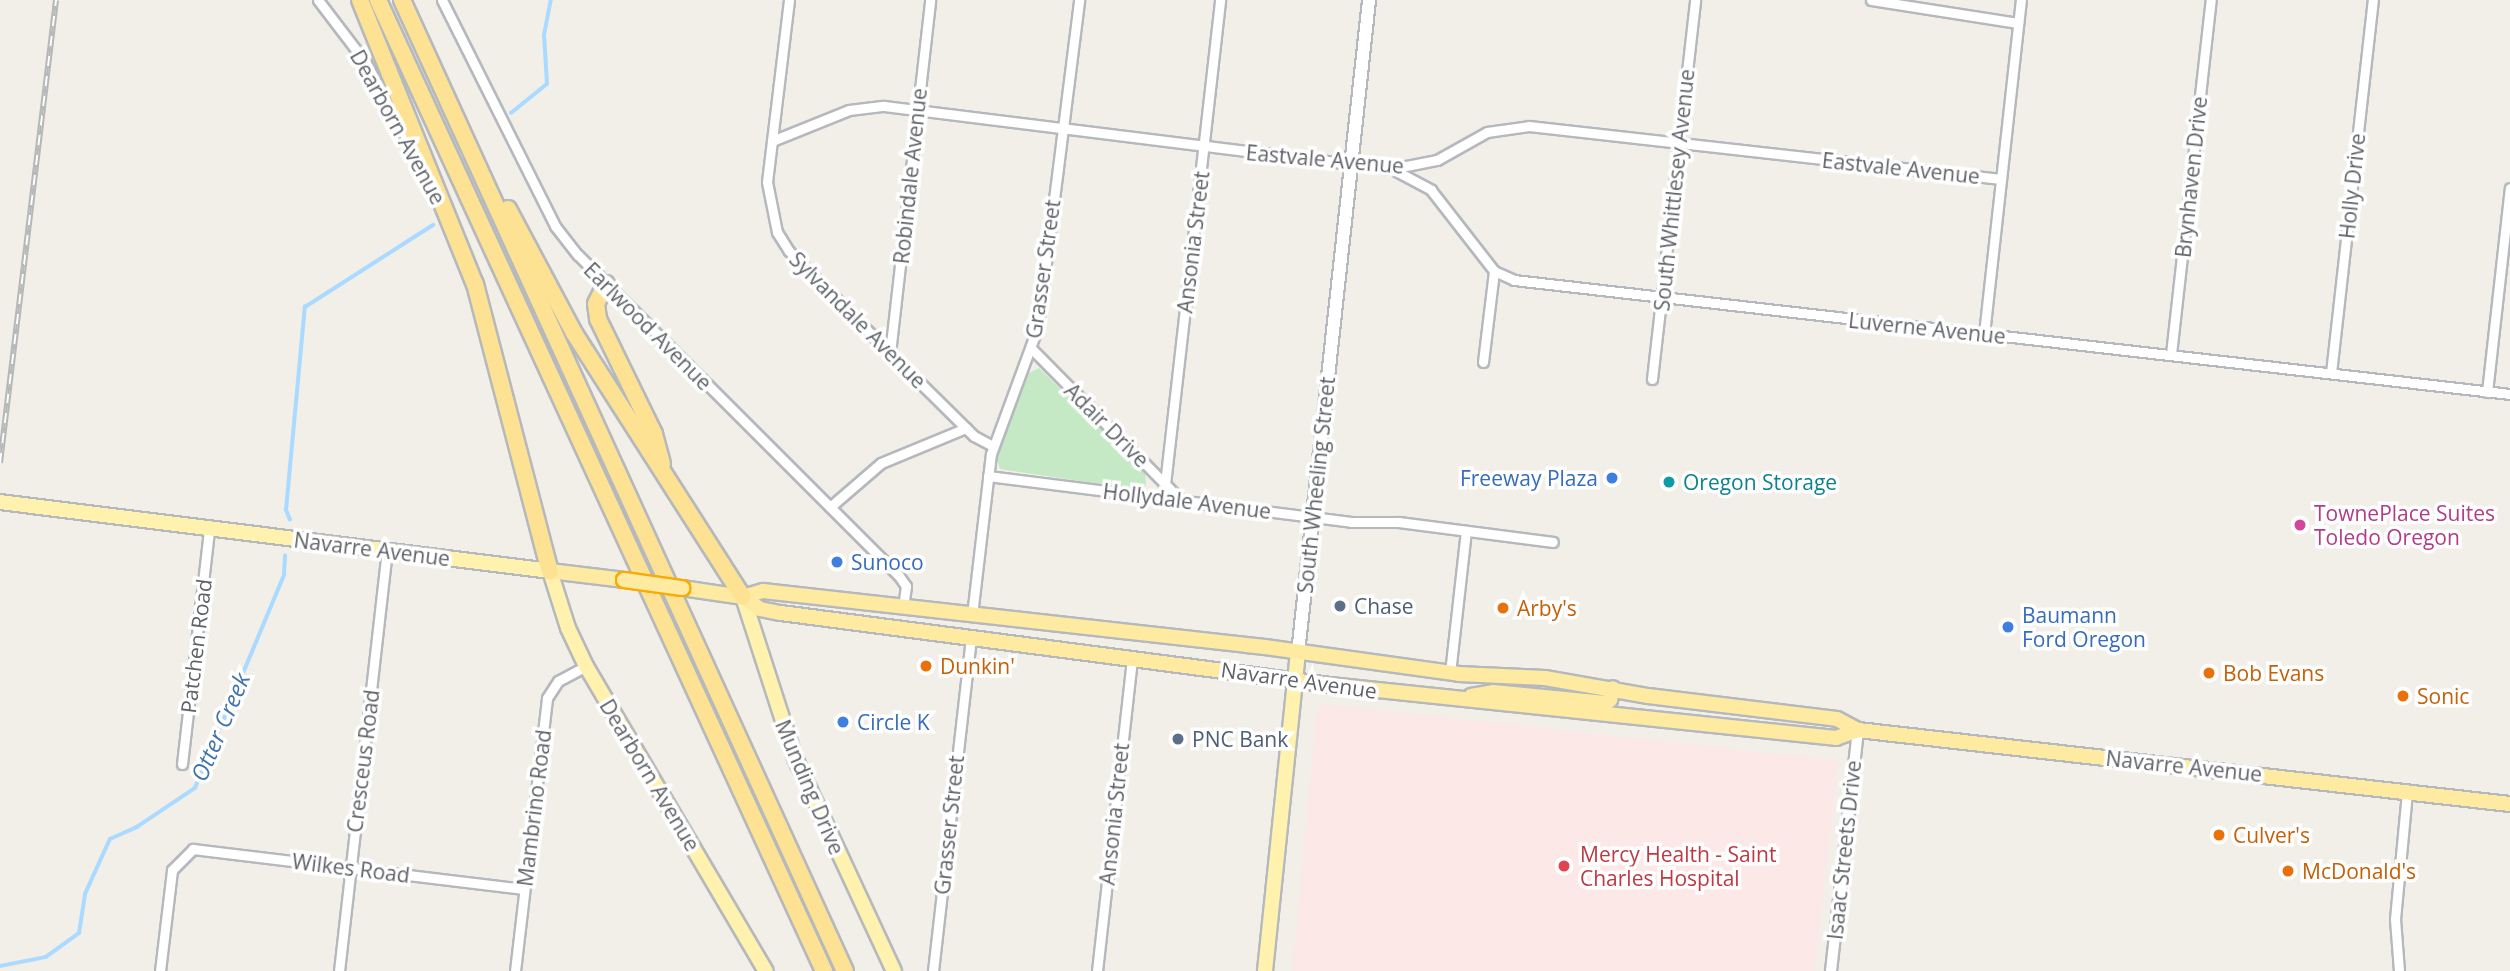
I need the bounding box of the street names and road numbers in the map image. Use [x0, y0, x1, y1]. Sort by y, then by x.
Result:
street label: Dearborn Avenue [345, 45, 451, 209]
street label: South Whittlesey Avenue [1649, 68, 1699, 312]
street label: Robindale Avenue [888, 87, 932, 265]
street label: Brynhaven Drive [2170, 95, 2212, 259]
street label: Holly Drive [2334, 132, 2370, 240]
street label: Eastvale Avenue [1245, 140, 1405, 178]
street label: Eastvale Avenue [1821, 147, 1981, 189]
street label: Ansonia Street [1172, 170, 1214, 314]
street label: Grasser Street [1021, 198, 1065, 340]
street label: Sylvandale Avenue [785, 247, 931, 393]
street label: Earlwood Avenue [579, 257, 717, 395]
street label: Luverne Avenue [1847, 307, 2007, 349]
street label: South Wheeling Street [1292, 375, 1340, 595]
street label: Adair Drive [1060, 378, 1154, 472]
street label: Hollydale Avenue [1101, 478, 1273, 524]
street label: Navarre Avenue [292, 527, 452, 571]
street label: Patchen Road [175, 577, 217, 715]
street label: Navarre Avenue [1219, 657, 1379, 703]
street label: Cresceus Road [342, 688, 384, 834]
street label: Dearborn Avenue [595, 694, 705, 856]
street label: Munding Drive [770, 716, 850, 858]
street label: Mambrino Road [512, 728, 556, 888]
street label: Ansonia Street [1094, 742, 1134, 886]
street label: Navarre Avenue [2105, 745, 2263, 787]
street label: Grasser Street [929, 754, 969, 896]
street label: Isaac Streets Drive [1822, 759, 1866, 941]
street label: Wilkes Road [291, 848, 411, 888]

